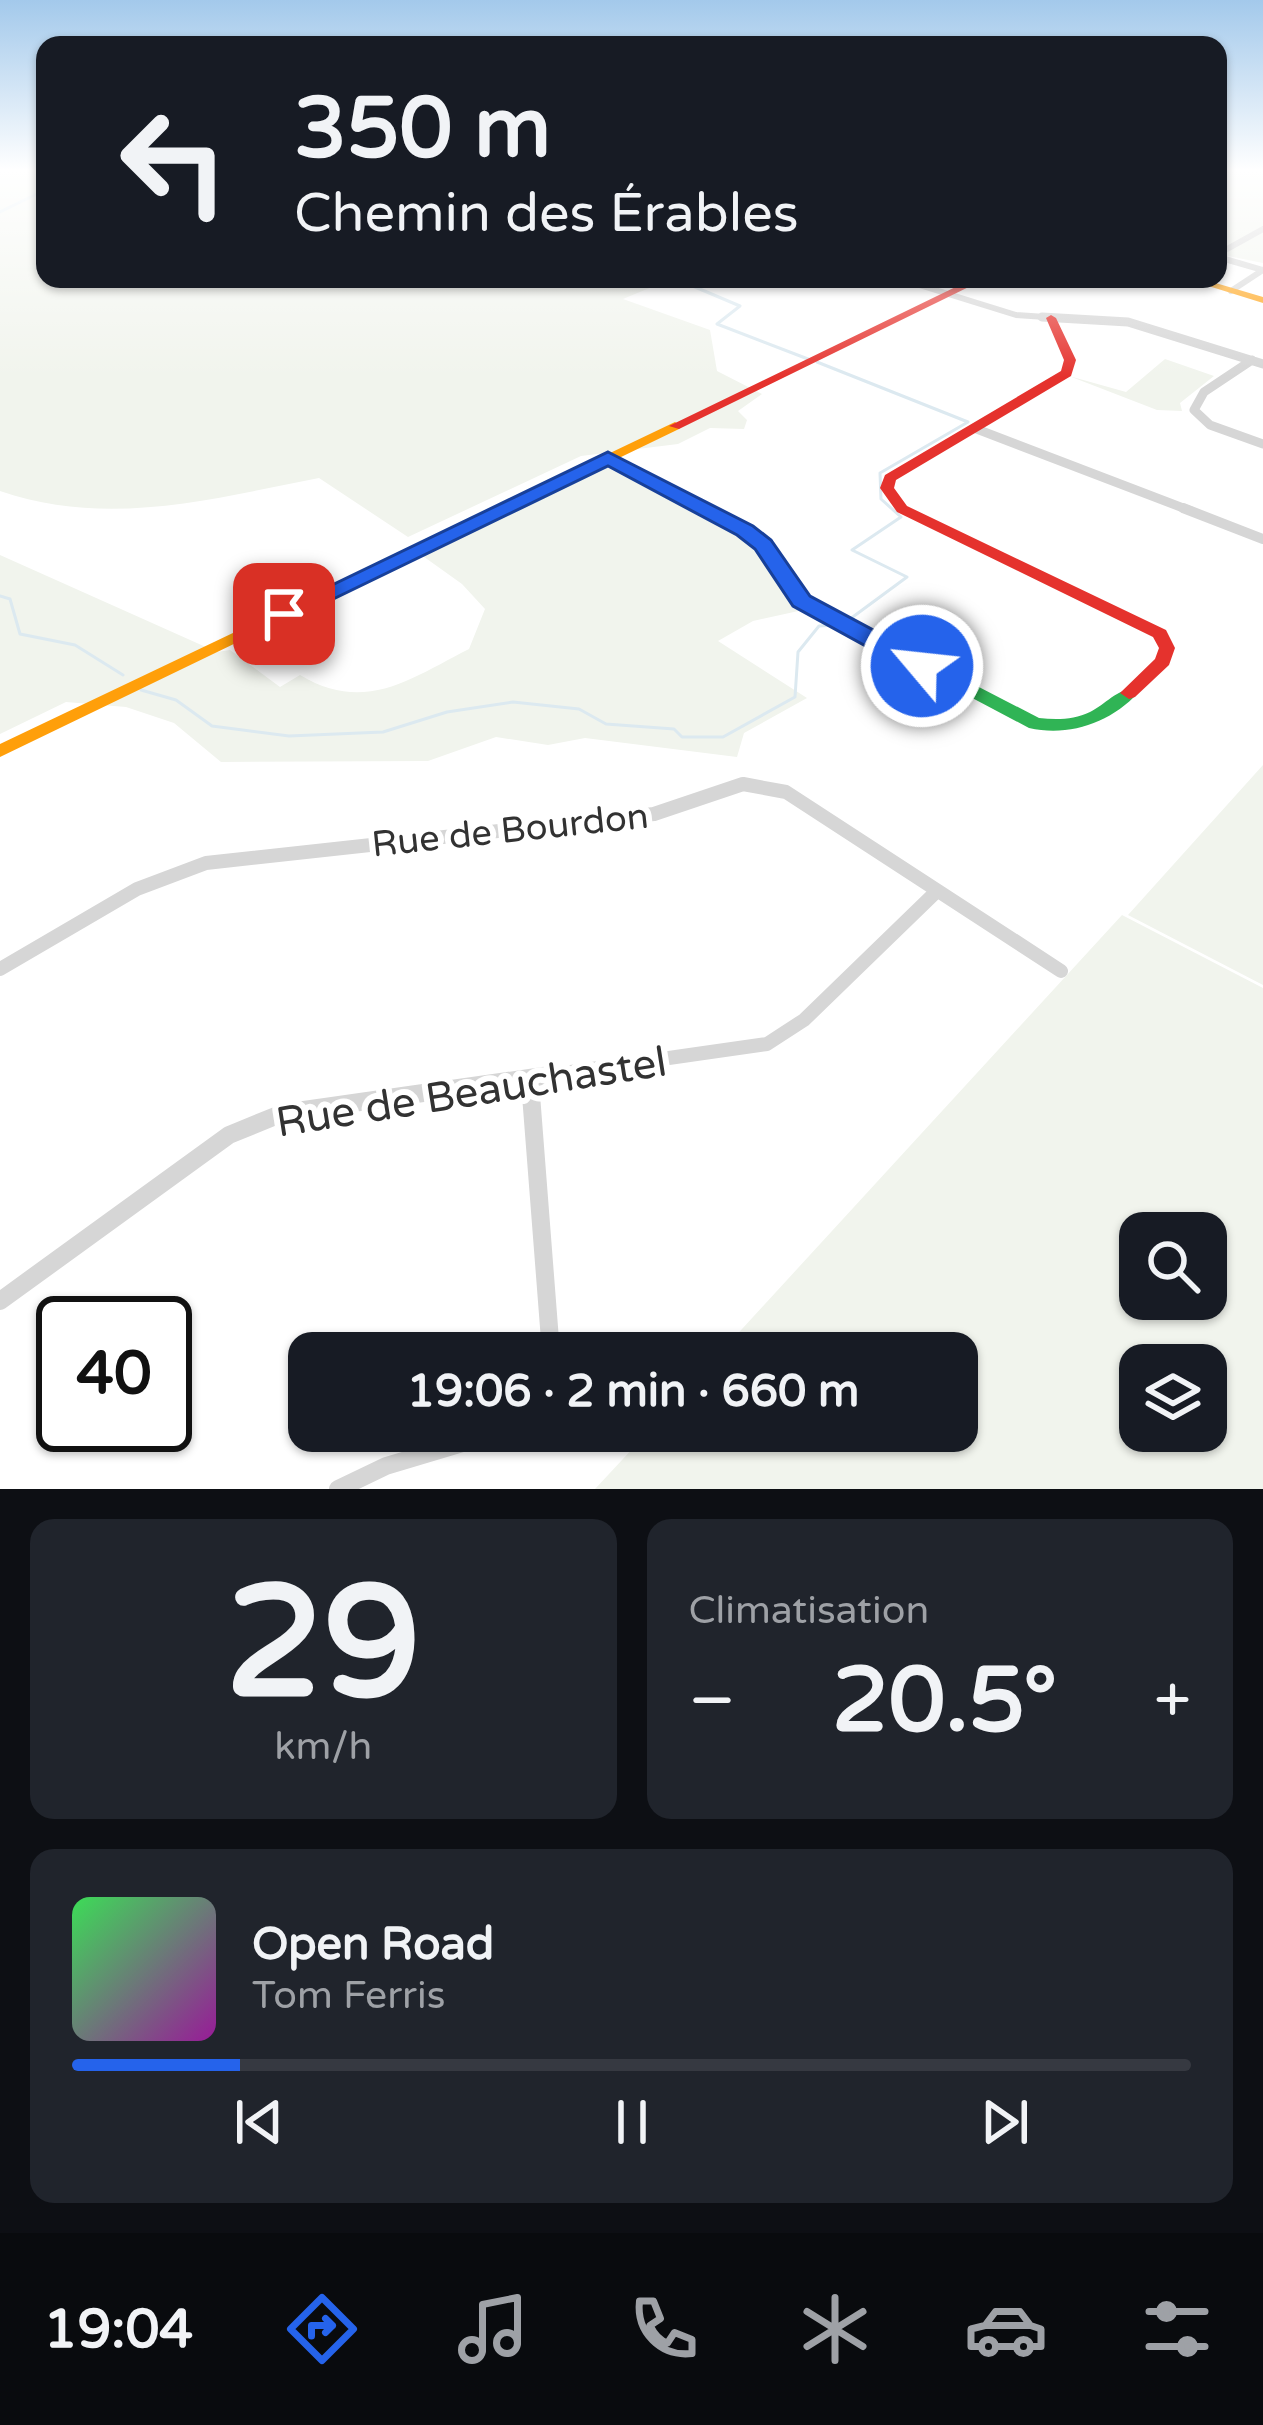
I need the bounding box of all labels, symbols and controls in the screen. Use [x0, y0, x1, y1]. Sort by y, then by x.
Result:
text: 350 m [294, 79, 551, 180]
icon: left [96, 84, 252, 240]
text: Chemin des Érables [294, 181, 799, 246]
pin [233, 563, 335, 665]
icon: arrive [251, 581, 317, 647]
position arrow [859, 603, 985, 729]
street label: Rue de Bourdon [370, 795, 651, 866]
street label: Rue de Beauchastel [272, 1036, 670, 1149]
map controls [1119, 1212, 1227, 1452]
button: search [1119, 1212, 1227, 1320]
speed limit sign: 40 [36, 1296, 192, 1452]
button: layers [1119, 1344, 1227, 1452]
text: 19:06 · 2 min · 660 m [407, 1365, 859, 1419]
text: 29 [225, 1551, 421, 1739]
text: Climatisation [689, 1587, 929, 1634]
text: 20.5° [832, 1647, 1057, 1756]
text: − [689, 1661, 736, 1741]
text: + [1154, 1661, 1191, 1741]
text: km/h [274, 1723, 372, 1770]
text: Open Road [252, 1918, 494, 1972]
text: Tom Ferris [252, 1972, 445, 2019]
icon: previous [226, 2089, 292, 2155]
icon: pause [599, 2089, 665, 2155]
icon: next [972, 2089, 1038, 2155]
icon: directions [280, 2287, 364, 2371]
icon: music [451, 2287, 535, 2371]
icon: phone [622, 2287, 706, 2371]
icon: climate [793, 2287, 877, 2371]
icon: car [964, 2287, 1048, 2371]
icon: filters [1135, 2287, 1219, 2371]
text: 19:04 [44, 2297, 193, 2362]

